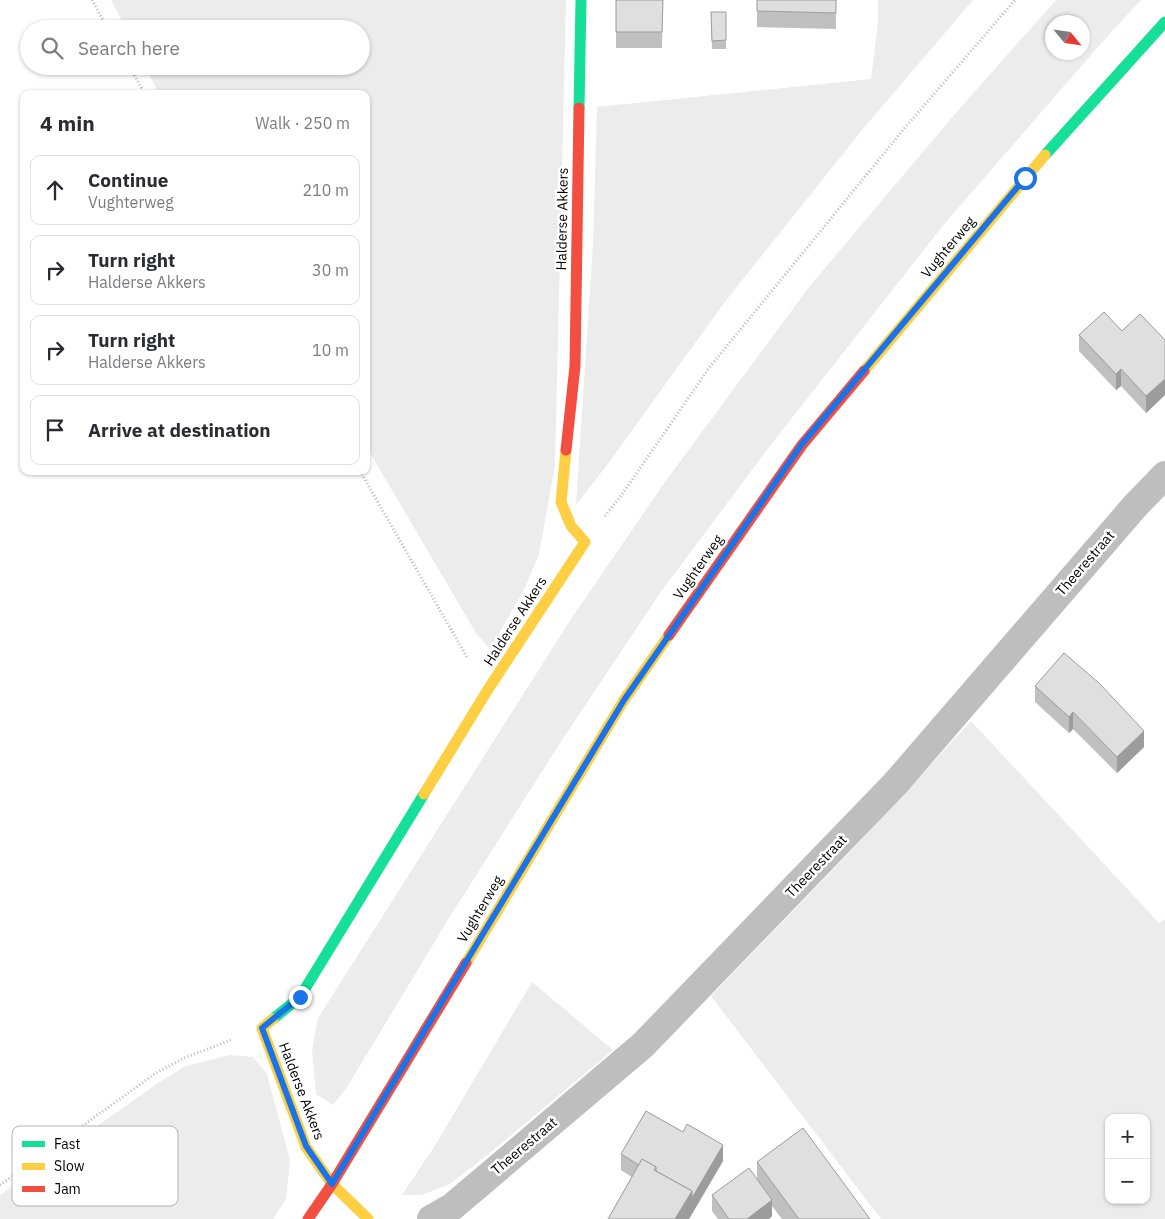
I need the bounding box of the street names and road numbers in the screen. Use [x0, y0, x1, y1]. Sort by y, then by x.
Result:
street label: Halderse Akkers [552, 167, 572, 271]
street label: Vughterweg [917, 212, 979, 282]
street label: Theerestraat [1052, 527, 1118, 599]
street label: Vughterweg [669, 531, 727, 603]
street label: Halderse Akkers [479, 573, 551, 669]
street label: Theerestraat [782, 831, 851, 901]
street label: Vughterweg [453, 872, 507, 946]
street label: Halderse Akkers [275, 1040, 329, 1143]
street label: Theerestraat [487, 1113, 561, 1179]

